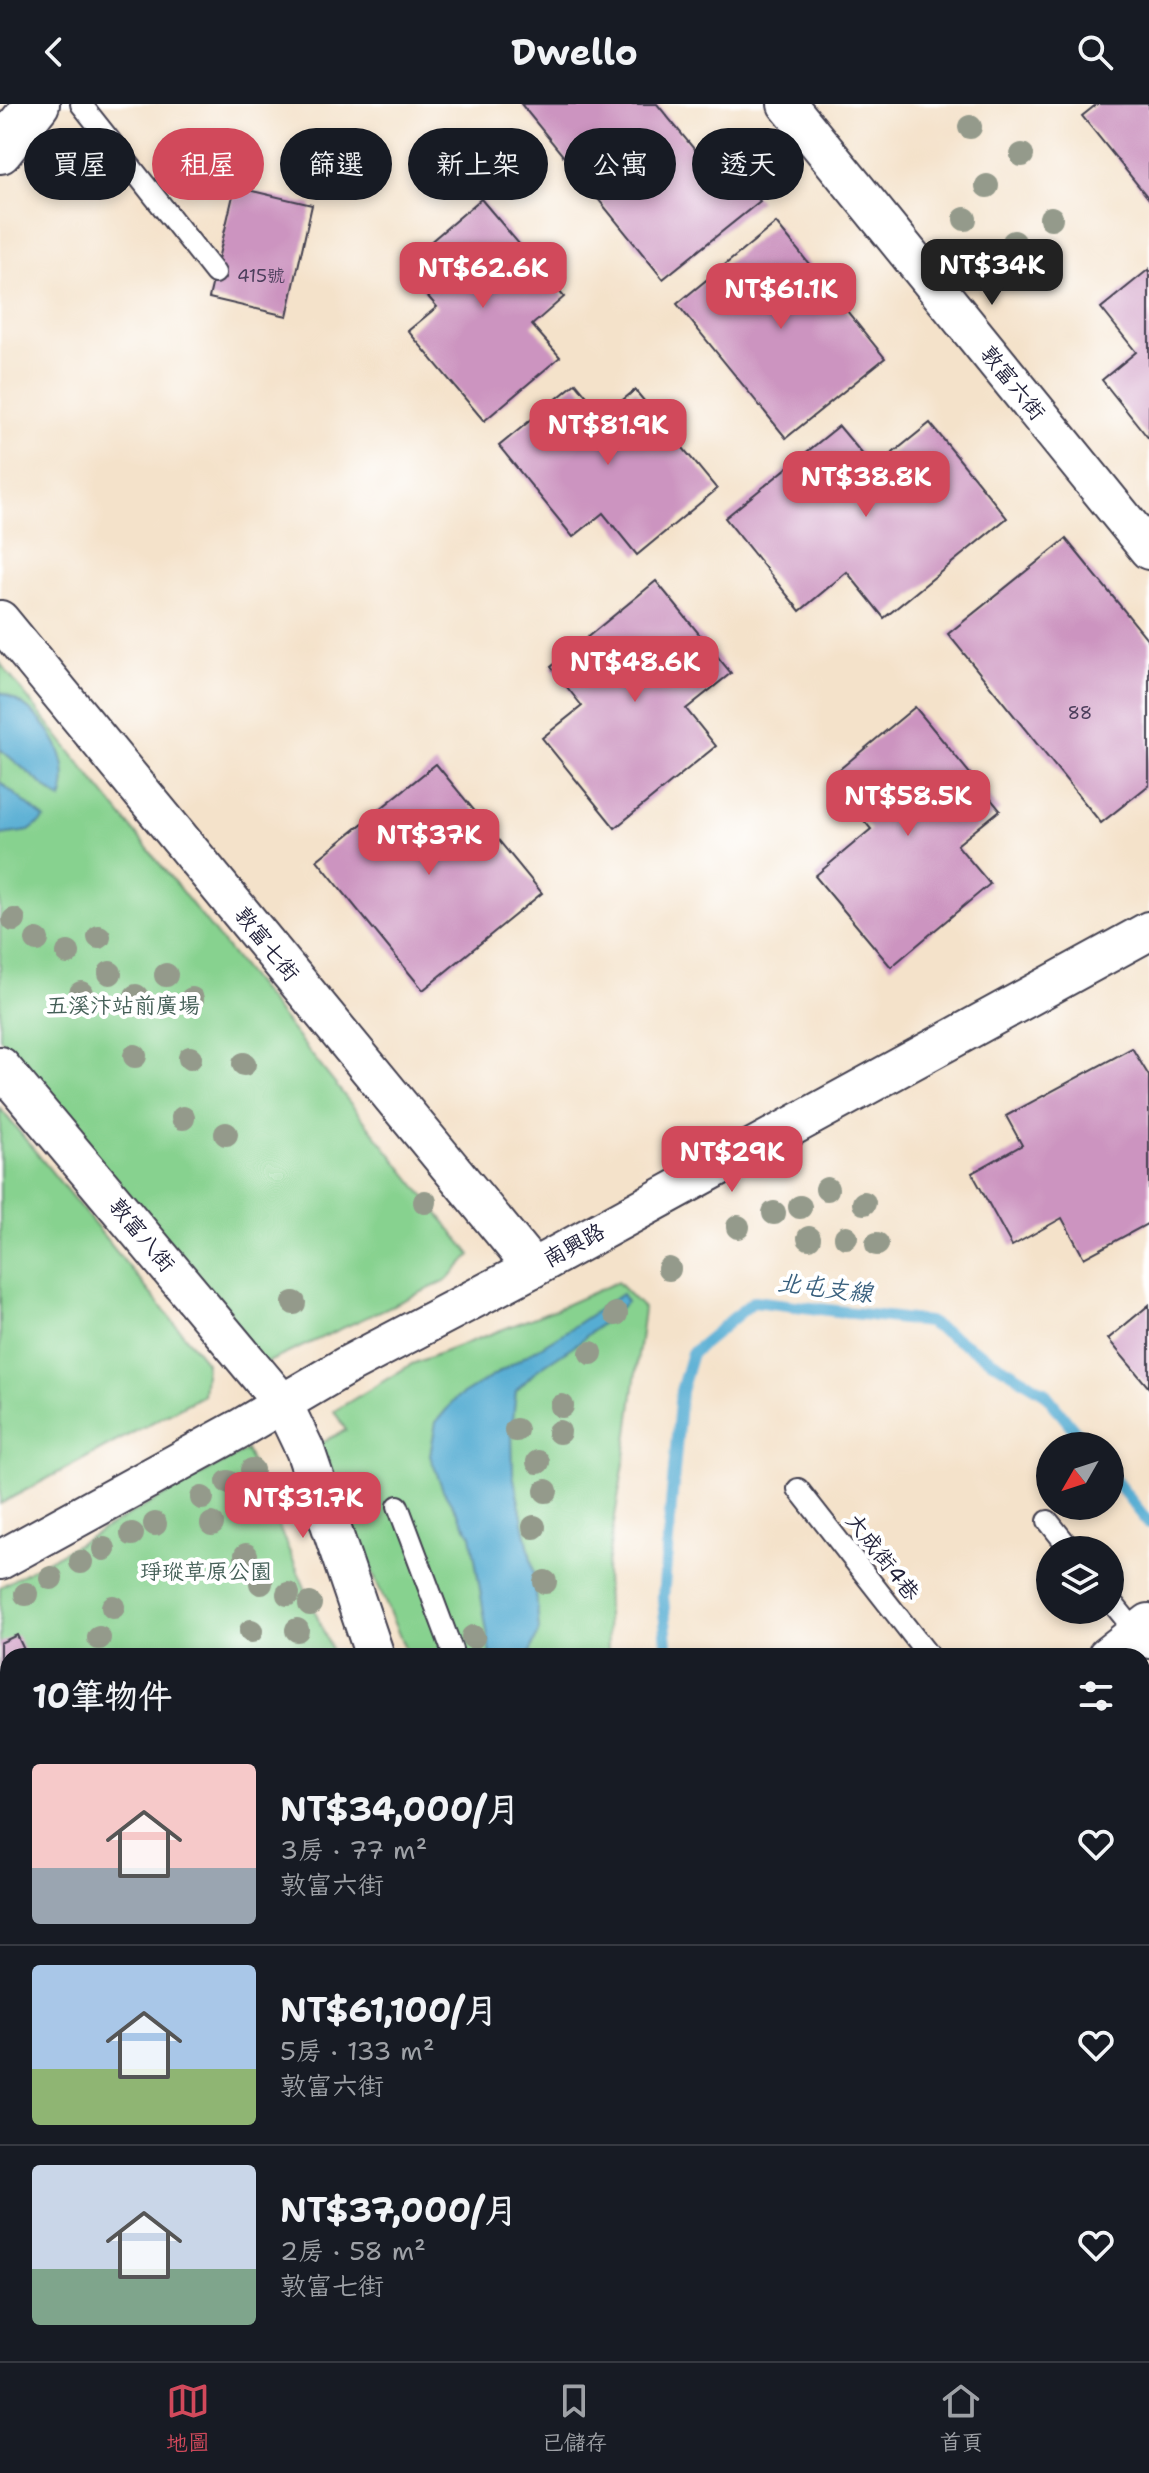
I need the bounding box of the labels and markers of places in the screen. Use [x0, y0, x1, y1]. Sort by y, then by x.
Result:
pin: NT$34K [927, 239, 1057, 307]
pin: NT$62.6K [400, 242, 566, 310]
pin: NT$61.1K [698, 263, 864, 331]
pin: NT$81.9K [525, 399, 691, 467]
pin: NT$38.8K [783, 451, 949, 519]
pin: NT$48.6K [552, 636, 718, 704]
pin: NT$58.5K [825, 770, 991, 838]
pin: NT$37K [364, 809, 494, 877]
pin: NT$29K [667, 1126, 797, 1194]
pin: NT$31.7K [220, 1472, 386, 1540]

